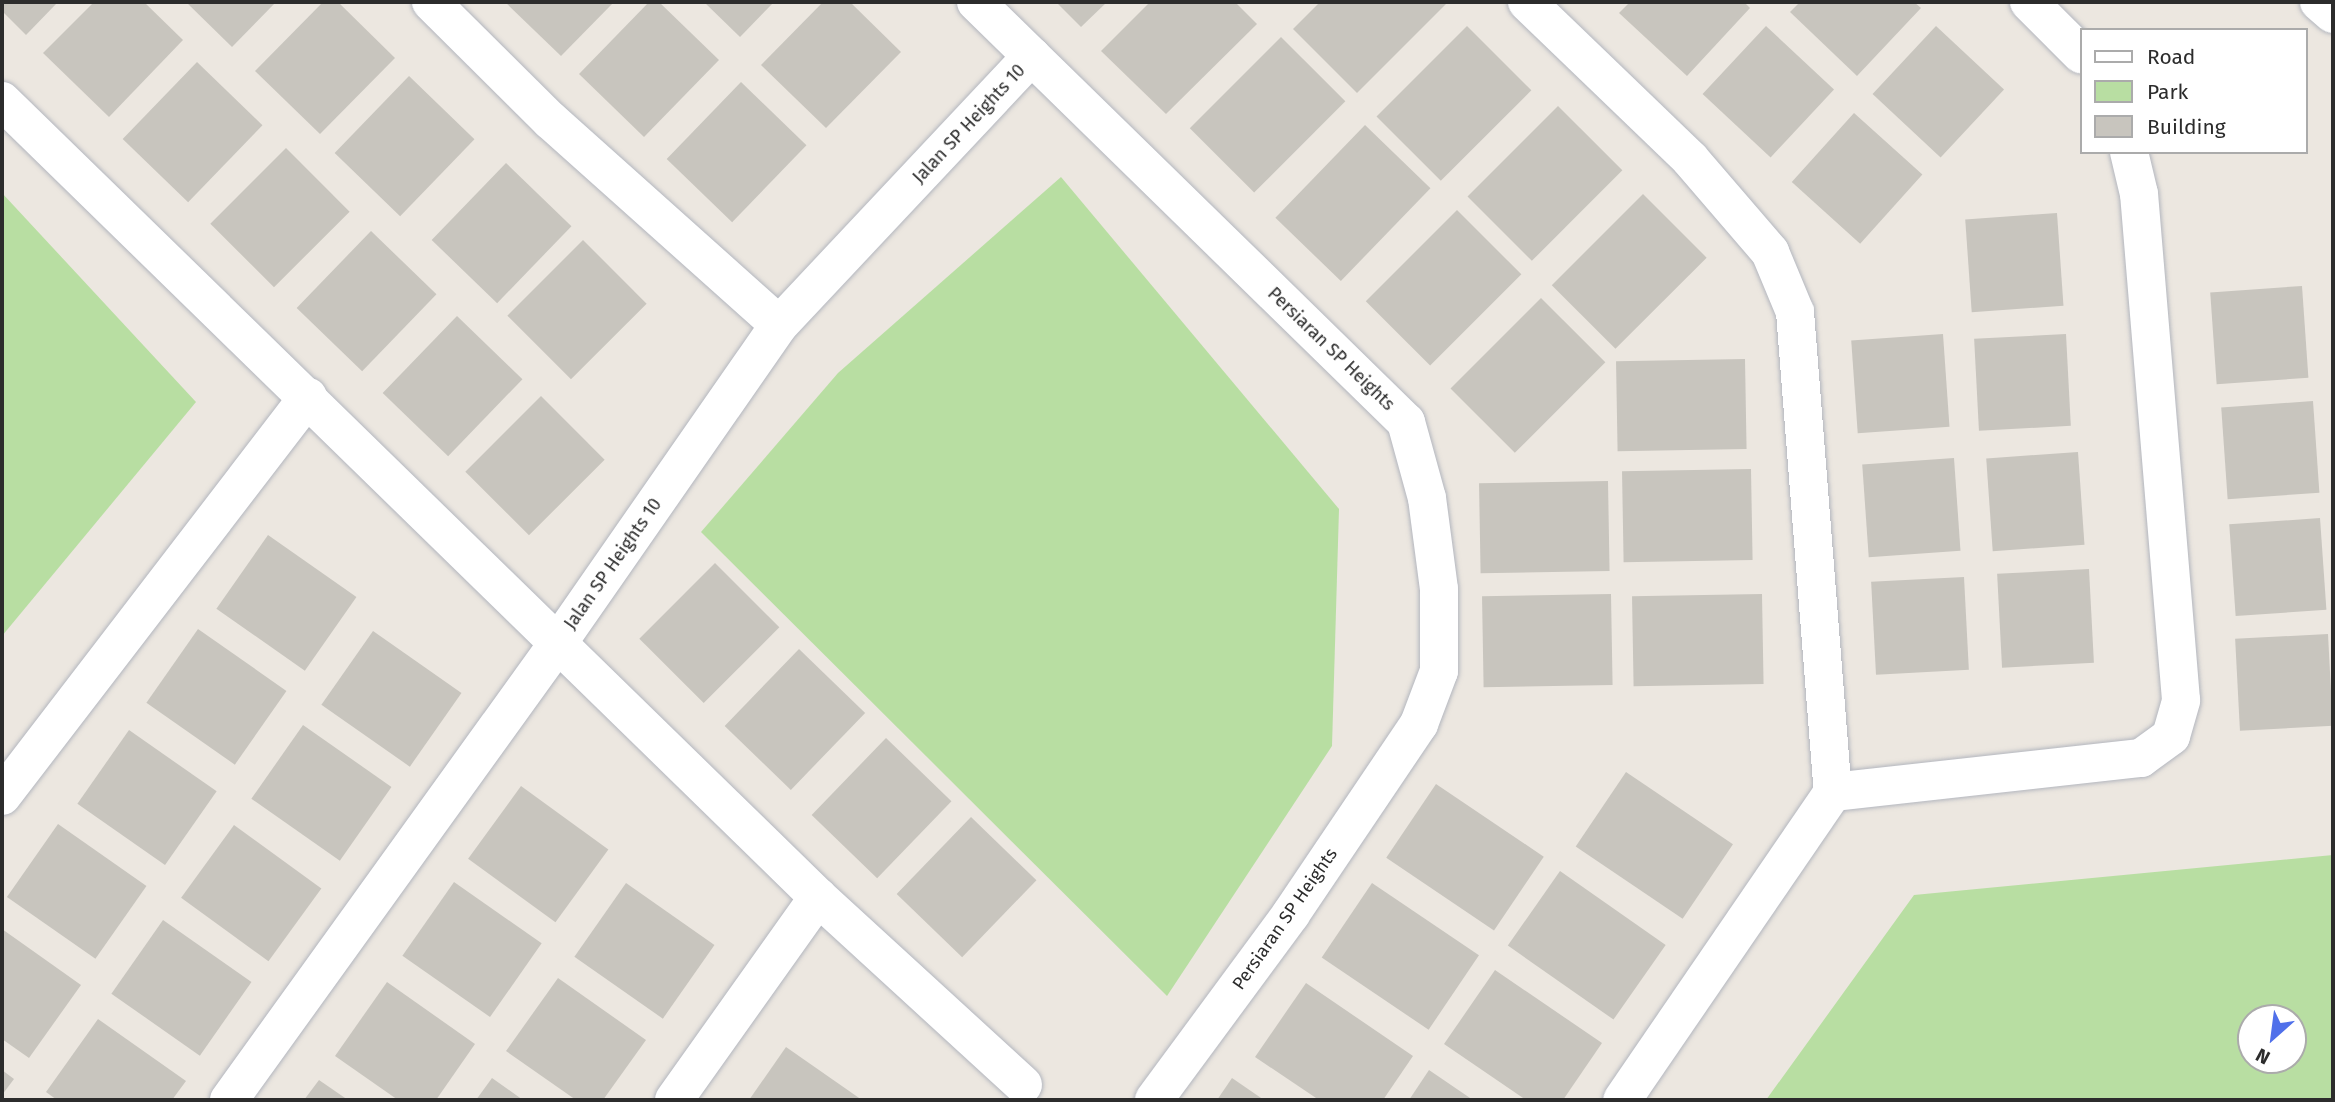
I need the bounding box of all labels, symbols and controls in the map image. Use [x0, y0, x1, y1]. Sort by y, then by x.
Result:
legend [2080, 28, 2307, 154]
text: Road [2147, 44, 2195, 70]
street label: Jalan SP Heights 10 [908, 60, 1030, 188]
text: Park [2147, 79, 2188, 105]
text: Building [2147, 114, 2226, 140]
street label: Persiaran SP Heights [1263, 283, 1399, 415]
street label: Jalan SP Heights 10 [560, 494, 666, 634]
street label: Persiaran SP Heights [1228, 844, 1342, 994]
north arrow [2237, 1004, 2307, 1074]
text: N [2252, 1043, 2274, 1069]

